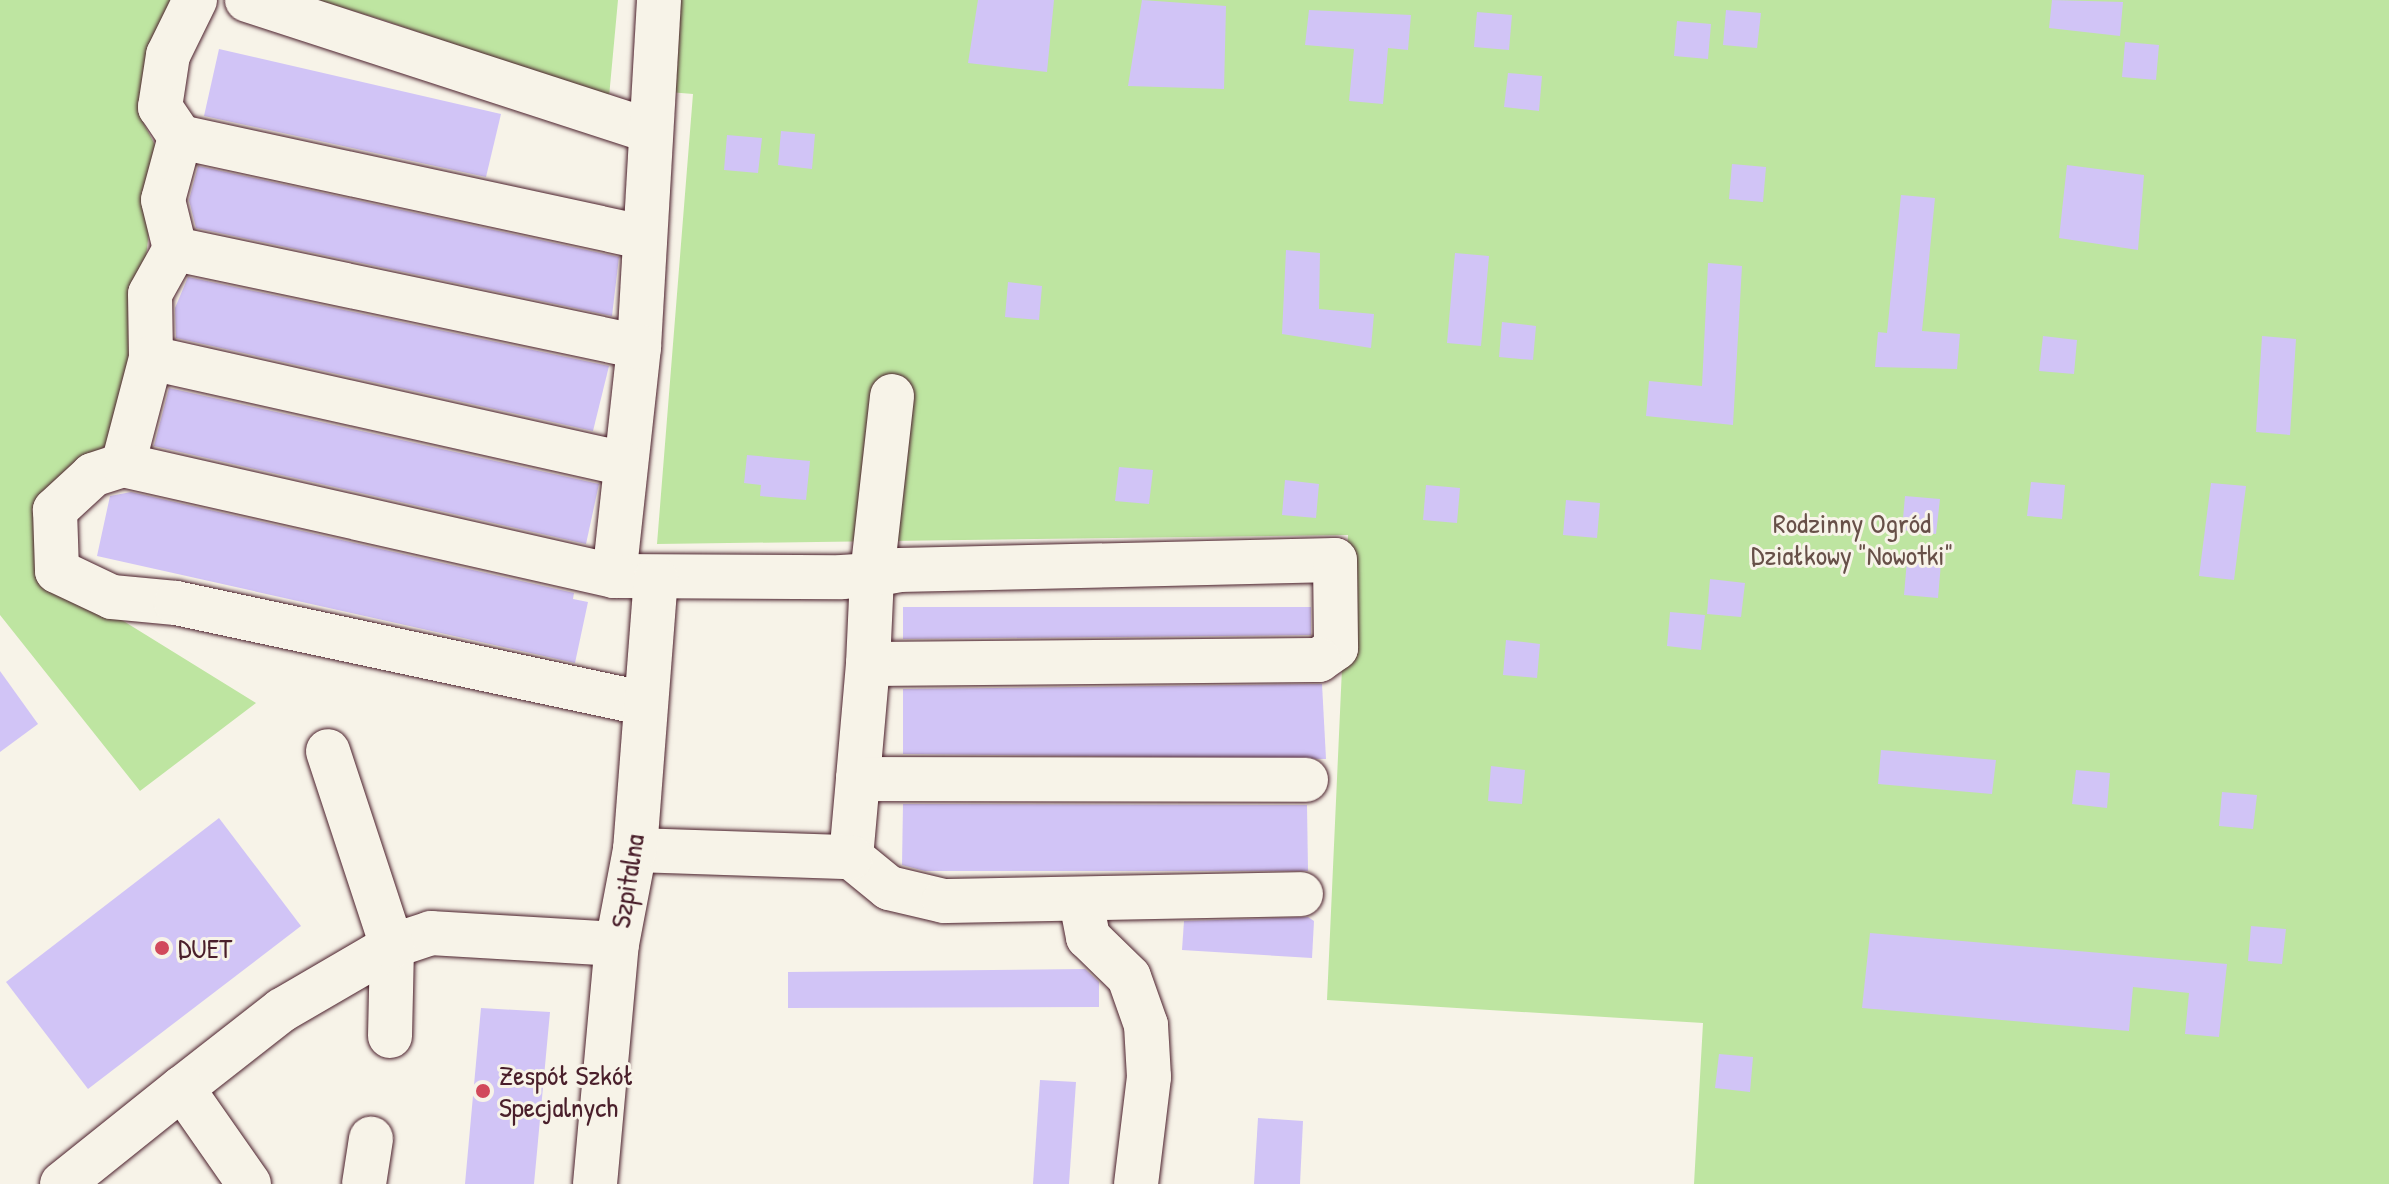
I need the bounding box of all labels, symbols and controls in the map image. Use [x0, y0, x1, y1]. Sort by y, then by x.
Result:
park label: Rodzinny Ogród Działkowy "Nowotki" [1751, 506, 1953, 572]
street label: Szpitalna [603, 832, 651, 930]
place label: DUET [178, 931, 232, 965]
marker: DUET [153, 939, 171, 957]
place label: Zespół Szkół Specjalnych [499, 1058, 634, 1124]
marker: Zespół Szkół Specjalnych [474, 1082, 492, 1100]

